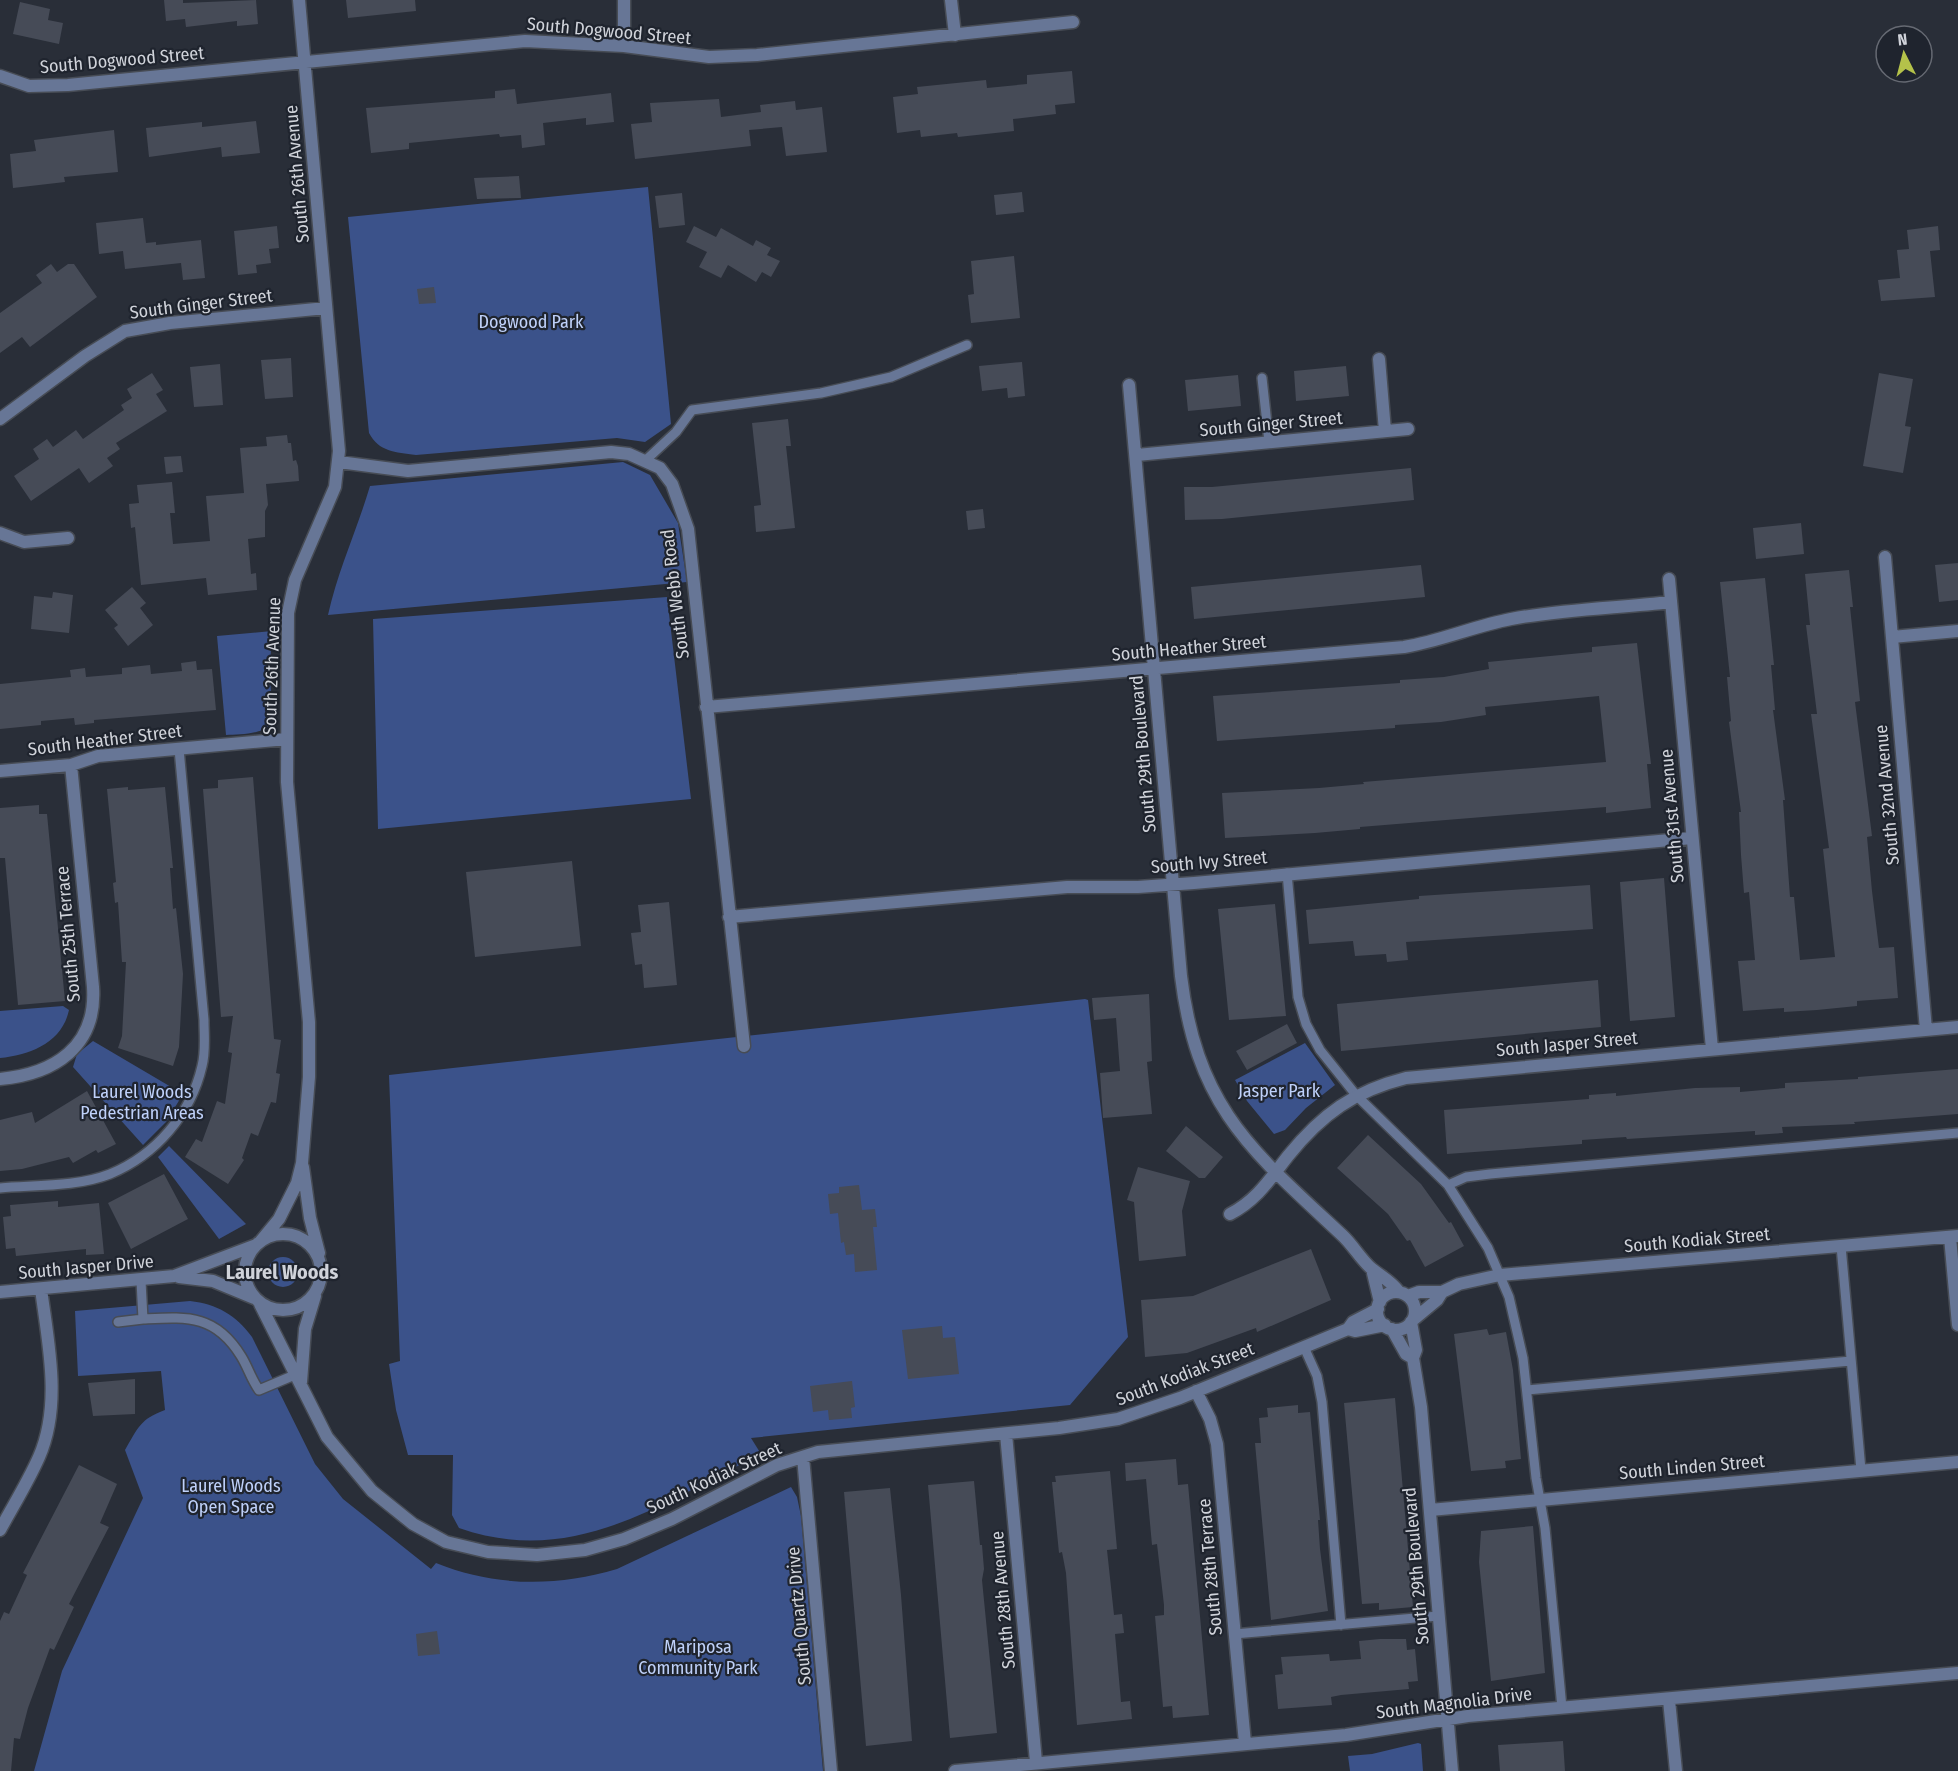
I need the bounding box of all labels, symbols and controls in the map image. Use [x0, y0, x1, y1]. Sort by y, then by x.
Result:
street label: South Dogwood Street [526, 13, 692, 49]
north arrow [1874, 24, 1934, 84]
text: N [1897, 30, 1908, 50]
street label: South Dogwood Street [39, 42, 205, 78]
street label: South 26th Avenue [280, 104, 314, 244]
street label: South Ginger Street [128, 284, 274, 324]
park label: Dogwood Park [479, 311, 584, 333]
street label: South Ginger Street [1199, 407, 1344, 441]
street label: South Webb Road [656, 528, 694, 660]
street label: South 26th Avenue [259, 597, 285, 735]
street label: South Heather Street [1111, 630, 1267, 666]
street label: South 29th Boulevard [1125, 674, 1161, 834]
street label: South Heather Street [27, 720, 183, 760]
street label: South 32nd Avenue [1870, 724, 1904, 866]
street label: South 31st Avenue [1655, 748, 1689, 884]
street label: South Ivy Street [1150, 846, 1268, 878]
street label: South 25th Terrace [51, 865, 85, 1003]
street label: South Jasper Street [1495, 1027, 1639, 1061]
park label: Jasper Park [1238, 1080, 1321, 1102]
park label: Laurel Woods Pedestrian Areas [80, 1081, 204, 1124]
street label: South Kodiak Street [1623, 1223, 1771, 1257]
street label: South Jasper Drive [17, 1250, 155, 1284]
district label: Laurel Woods [226, 1260, 338, 1284]
street label: South Kodiak Street [1113, 1338, 1257, 1410]
street label: South Kodiak Street [643, 1437, 785, 1519]
street label: South Linden Street [1618, 1450, 1766, 1484]
park label: Laurel Woods Open Space [181, 1475, 281, 1518]
street label: South 29th Boulevard [1398, 1486, 1434, 1646]
street label: South 28th Terrace [1193, 1498, 1227, 1636]
street label: South 28th Avenue [986, 1530, 1020, 1670]
street label: South Quartz Drive [782, 1546, 816, 1686]
park label: Mariposa Community Park [638, 1636, 758, 1679]
street label: South Magnolia Drive [1375, 1683, 1533, 1723]

